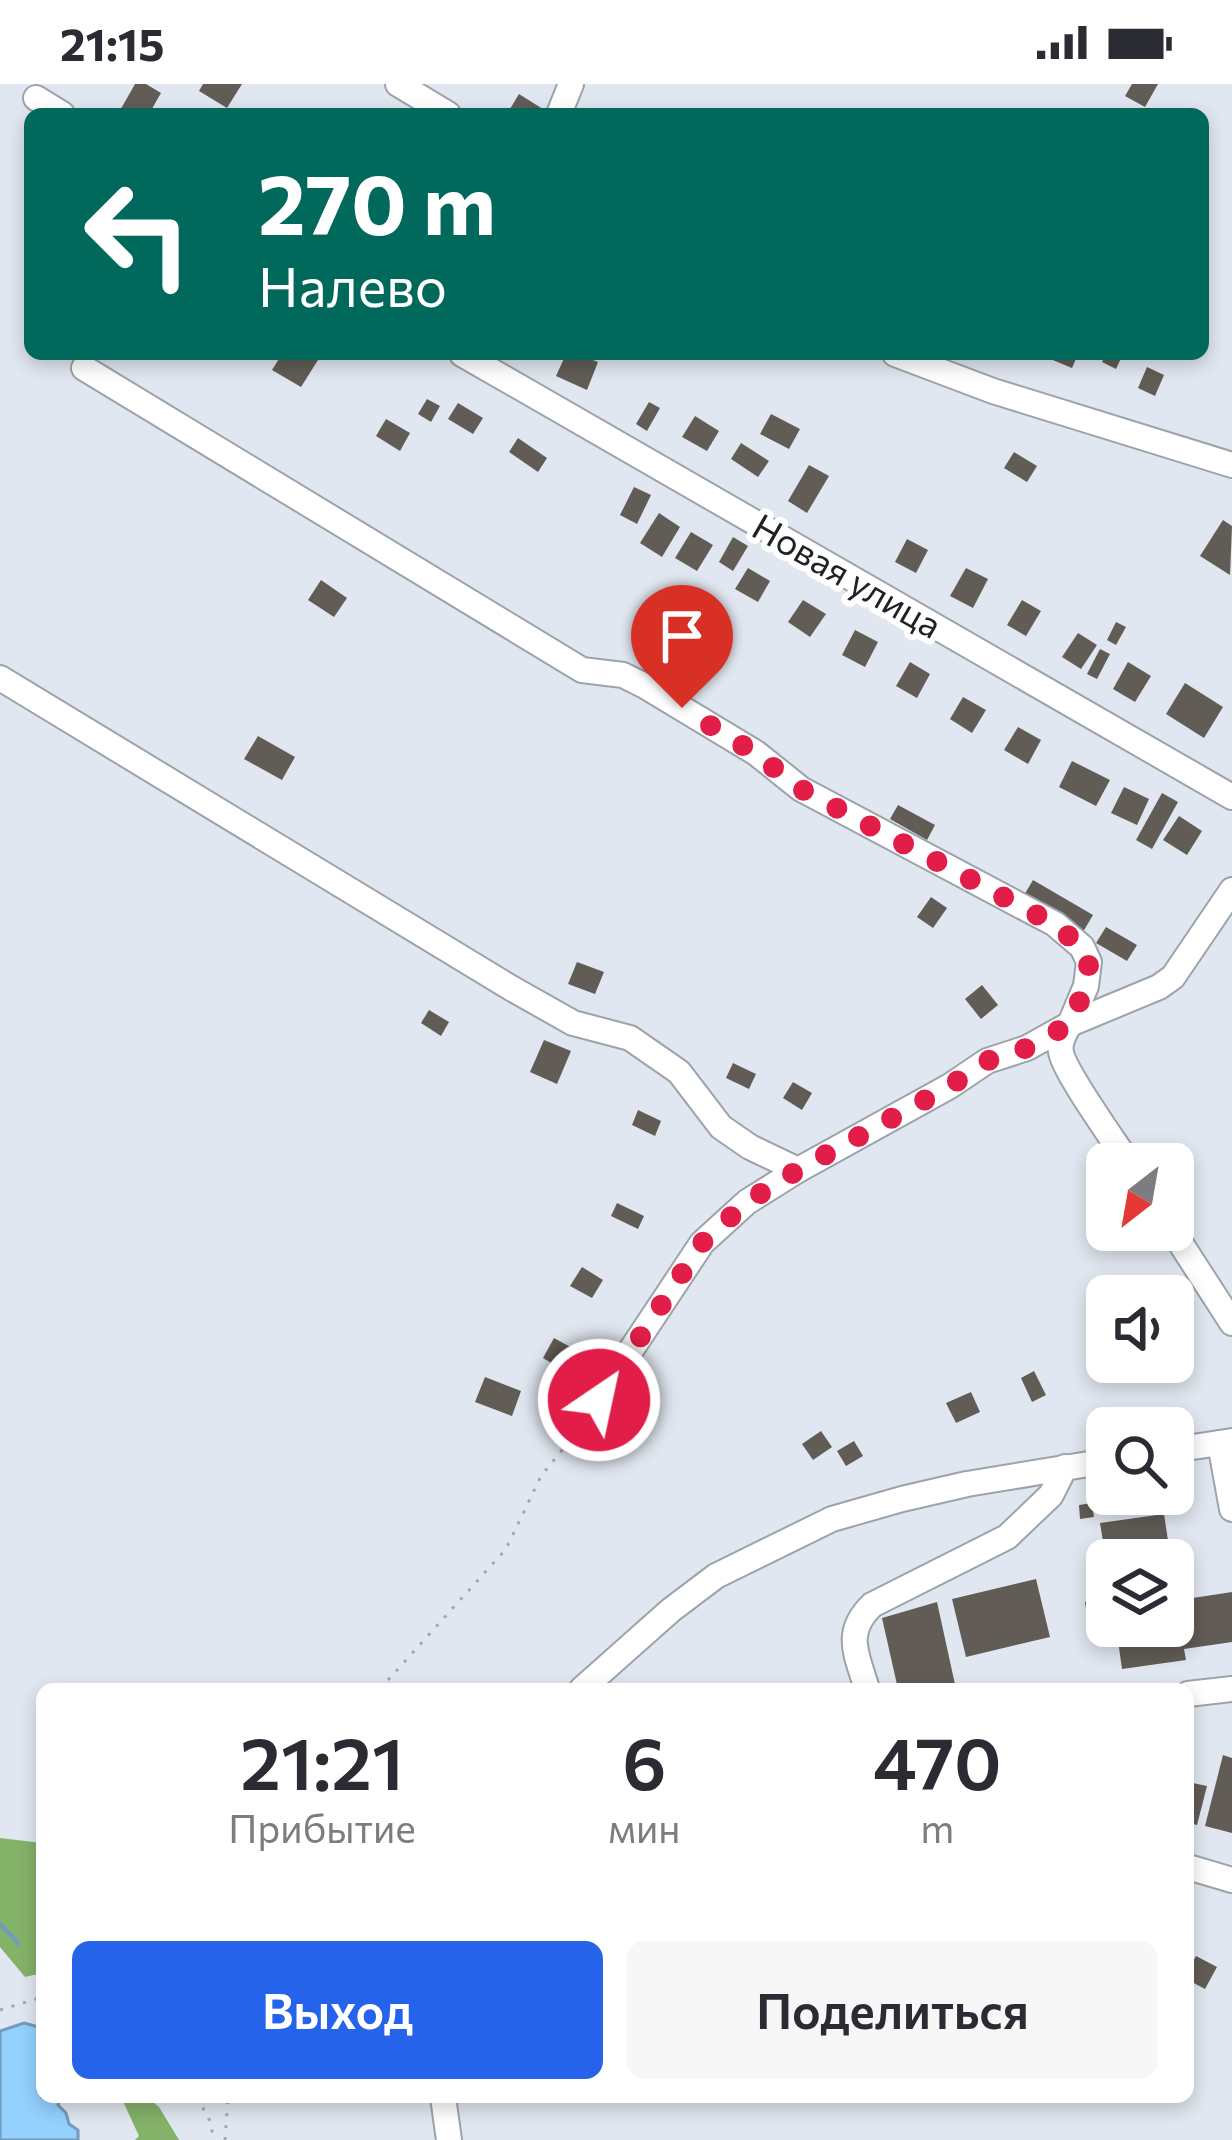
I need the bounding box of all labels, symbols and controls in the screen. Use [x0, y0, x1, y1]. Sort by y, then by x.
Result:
text: 21:15 [60, 15, 164, 70]
text: 270 m [258, 150, 496, 252]
icon: left [60, 156, 216, 312]
text: Налево [258, 252, 447, 318]
street label: Новая улица [746, 503, 950, 646]
pin [631, 585, 733, 708]
icon: arrive [649, 603, 715, 669]
north arrow [1086, 1143, 1194, 1251]
map controls [1086, 1143, 1194, 1647]
button: sound [1086, 1275, 1194, 1383]
position arrow [536, 1337, 662, 1463]
button: search [1086, 1407, 1194, 1515]
button: layers [1086, 1539, 1194, 1647]
text: 21:21 [240, 1717, 404, 1805]
text: 6 [622, 1717, 666, 1805]
text: 470 [873, 1717, 1002, 1805]
text: Прибытие [228, 1803, 416, 1851]
text: мин [608, 1803, 681, 1851]
text: m [920, 1803, 954, 1851]
button: Выход [72, 1941, 603, 2079]
button: Поделиться [627, 1941, 1158, 2079]

